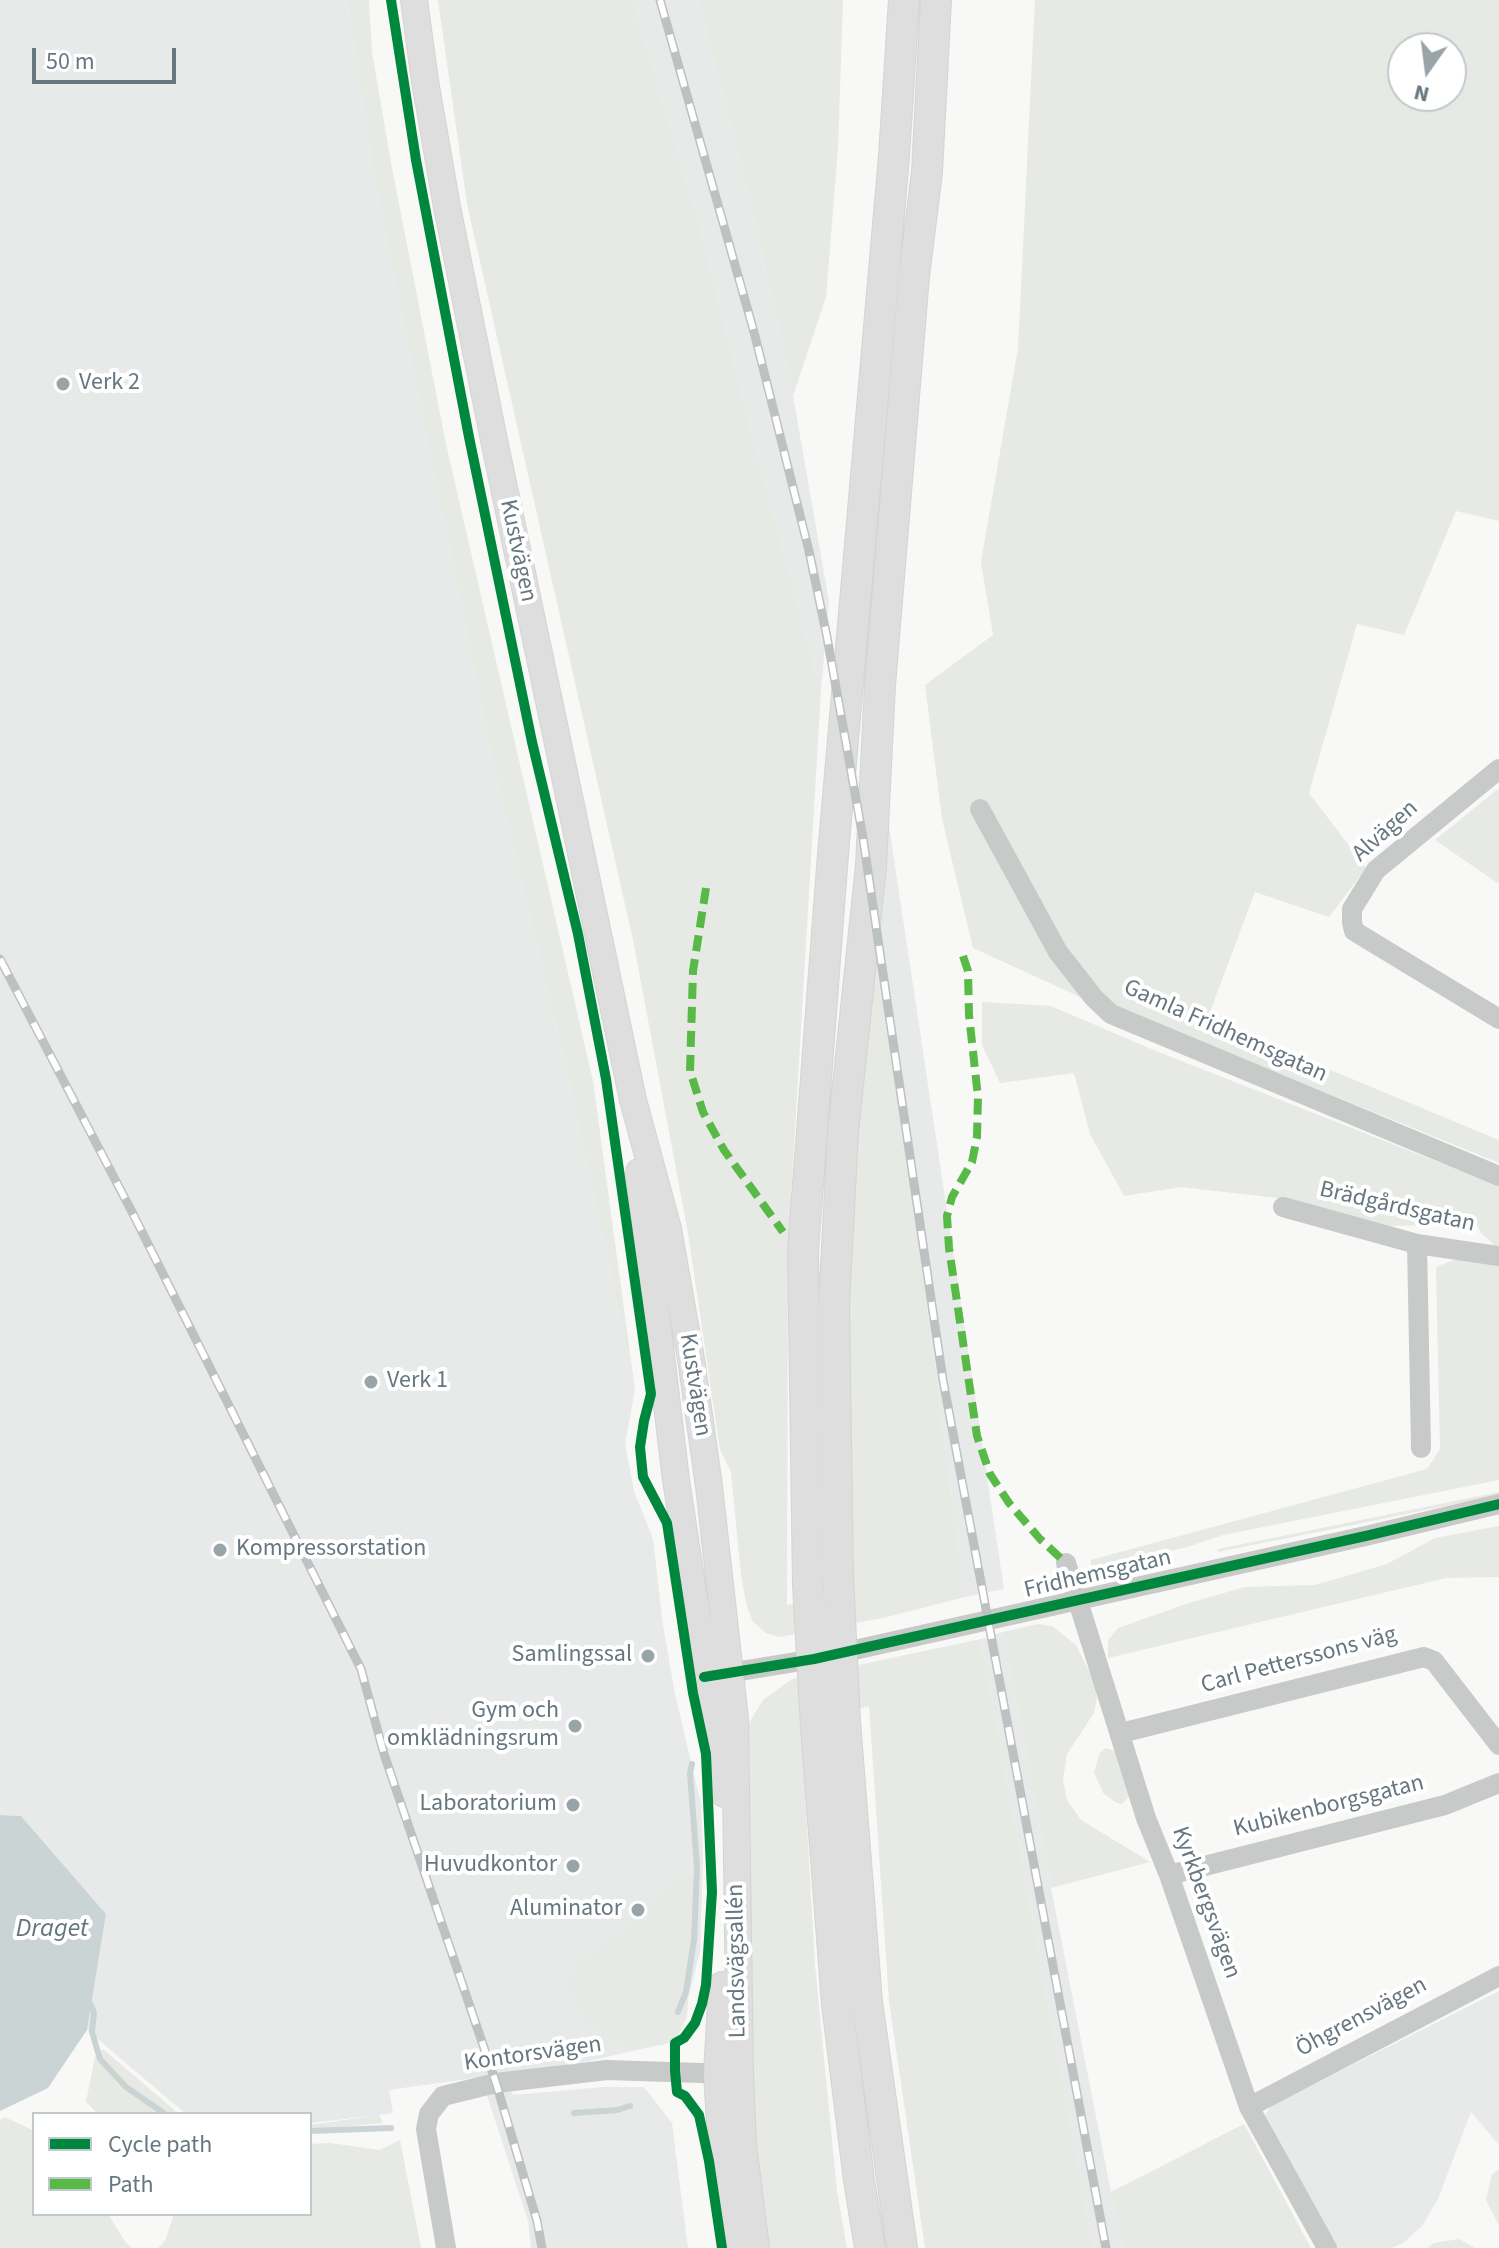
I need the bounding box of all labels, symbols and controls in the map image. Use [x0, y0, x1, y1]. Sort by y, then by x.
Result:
scale bar [36, 32, 180, 82]
north arrow [1387, 32, 1467, 112]
text: 50 m [46, 44, 95, 79]
text: N [1411, 76, 1433, 111]
place label: Verk 2 [79, 370, 140, 398]
marker: Verk 2 [54, 375, 72, 393]
street label: Kustvägen [492, 497, 542, 605]
street label: Alvägen [1347, 795, 1425, 869]
street label: Gamla Fridhemsgatan [1119, 974, 1331, 1090]
street label: Brädgårdsgatan [1316, 1176, 1478, 1240]
street label: Kustvägen [672, 1331, 716, 1439]
place label: Verk 1 [387, 1368, 448, 1396]
marker: Verk 1 [362, 1373, 380, 1391]
place label: Kompressorstation [236, 1536, 426, 1564]
marker: Kompressorstation [211, 1541, 229, 1559]
street label: Fridhemsgatan [1022, 1544, 1174, 1606]
street label: Carl Petterssons väg [1198, 1621, 1400, 1701]
place label: Samlingssal [512, 1642, 632, 1670]
marker: Samlingssal [639, 1647, 657, 1665]
place label: Gym och omklädningsrum [387, 1698, 559, 1754]
marker: Gym och omklädningsrum [566, 1717, 584, 1735]
street label: Kubikenborgsgatan [1231, 1769, 1427, 1845]
place label: Laboratorium [419, 1791, 557, 1819]
marker: Laboratorium [564, 1796, 582, 1814]
street label: Kyrkbergsvägen [1164, 1823, 1246, 1983]
place label: Huvudkontor [424, 1852, 557, 1880]
marker: Huvudkontor [564, 1857, 582, 1875]
street label: Landsvägsallén [722, 1883, 754, 2039]
place label: Aluminator [510, 1896, 622, 1924]
marker: Aluminator [629, 1901, 647, 1919]
water label: Draget [16, 1914, 88, 1946]
street label: Öhgrensvägen [1292, 1972, 1432, 2064]
street label: Kontorsvägen [462, 2031, 604, 2079]
legend [32, 2112, 312, 2216]
text: Cycle path [108, 2127, 212, 2162]
text: Path [108, 2167, 154, 2202]

